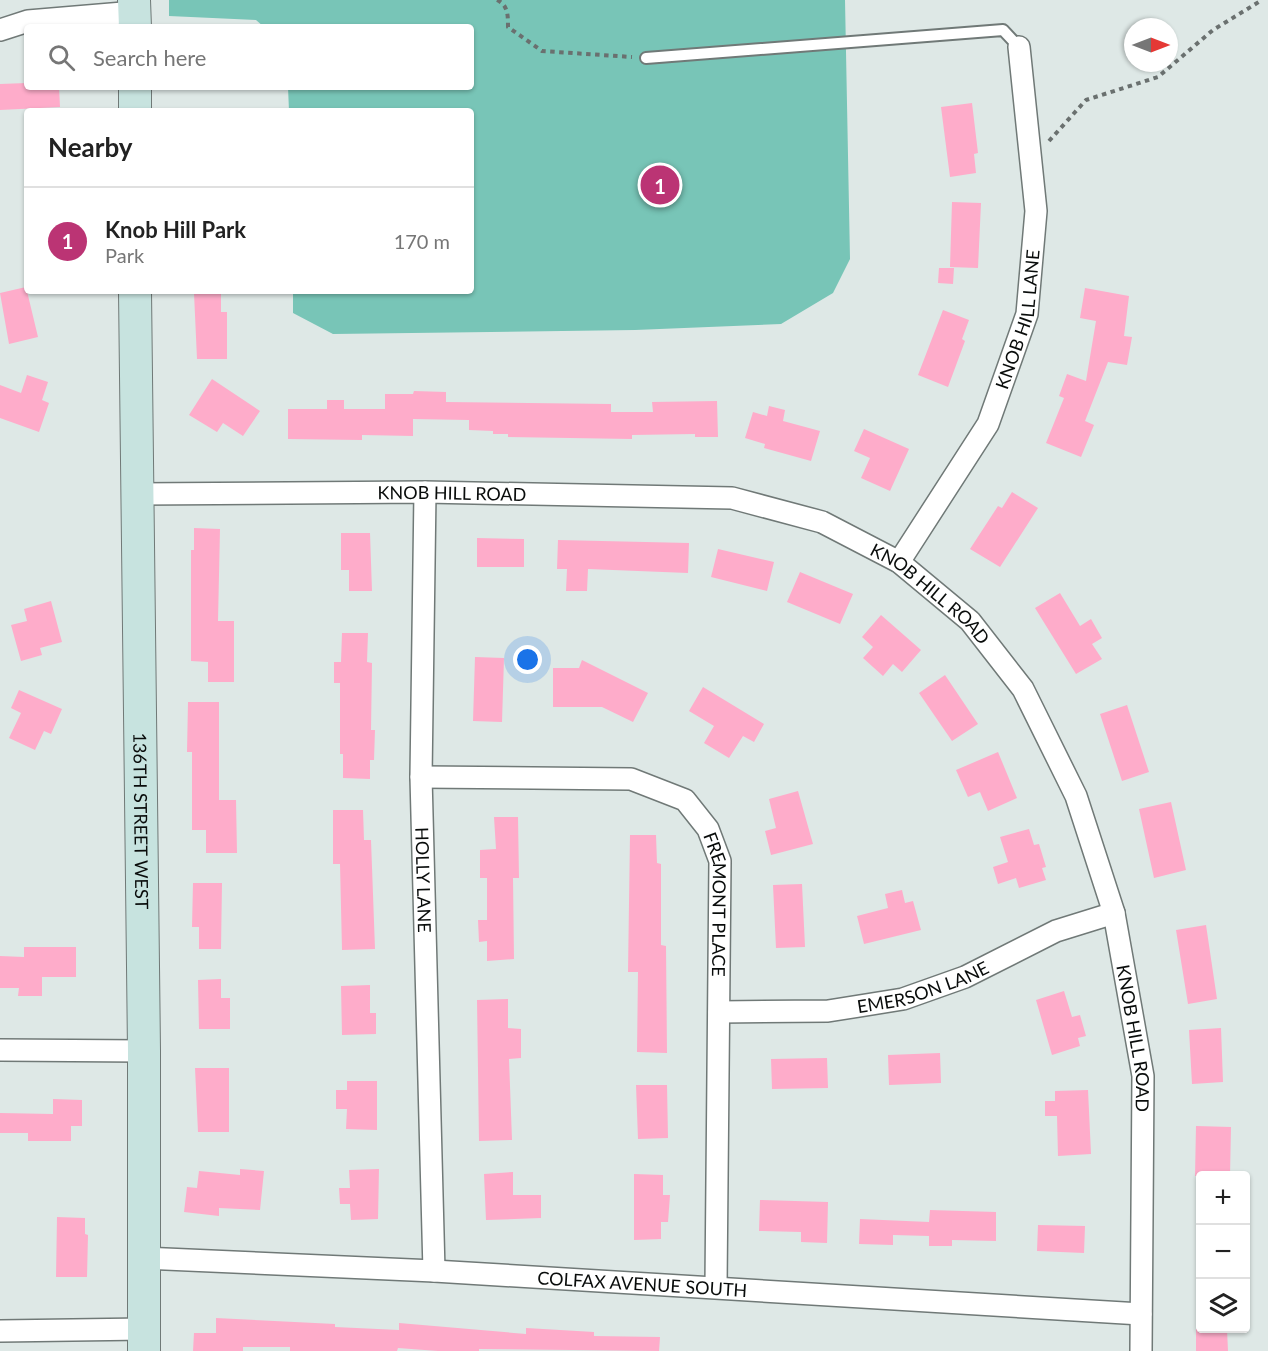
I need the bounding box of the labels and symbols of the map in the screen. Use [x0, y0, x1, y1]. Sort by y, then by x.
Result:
north arrow [1124, 18, 1178, 72]
pin: 1 [640, 162, 680, 207]
street label: KNOB HILL LANE [990, 249, 1044, 392]
street label: KNOB HILL ROAD [377, 481, 527, 505]
street label: KNOB HILL ROAD [867, 538, 995, 648]
your location [513, 645, 542, 674]
street label: 136TH STREET WEST [129, 732, 153, 910]
street label: HOLLY LANE [411, 827, 436, 933]
street label: FREMONT PLACE [699, 829, 731, 977]
street label: EMERSON LANE [855, 956, 992, 1017]
street label: KNOB HILL ROAD [1112, 963, 1154, 1112]
street label: COLFAX AVENUE SOUTH [537, 1266, 748, 1301]

